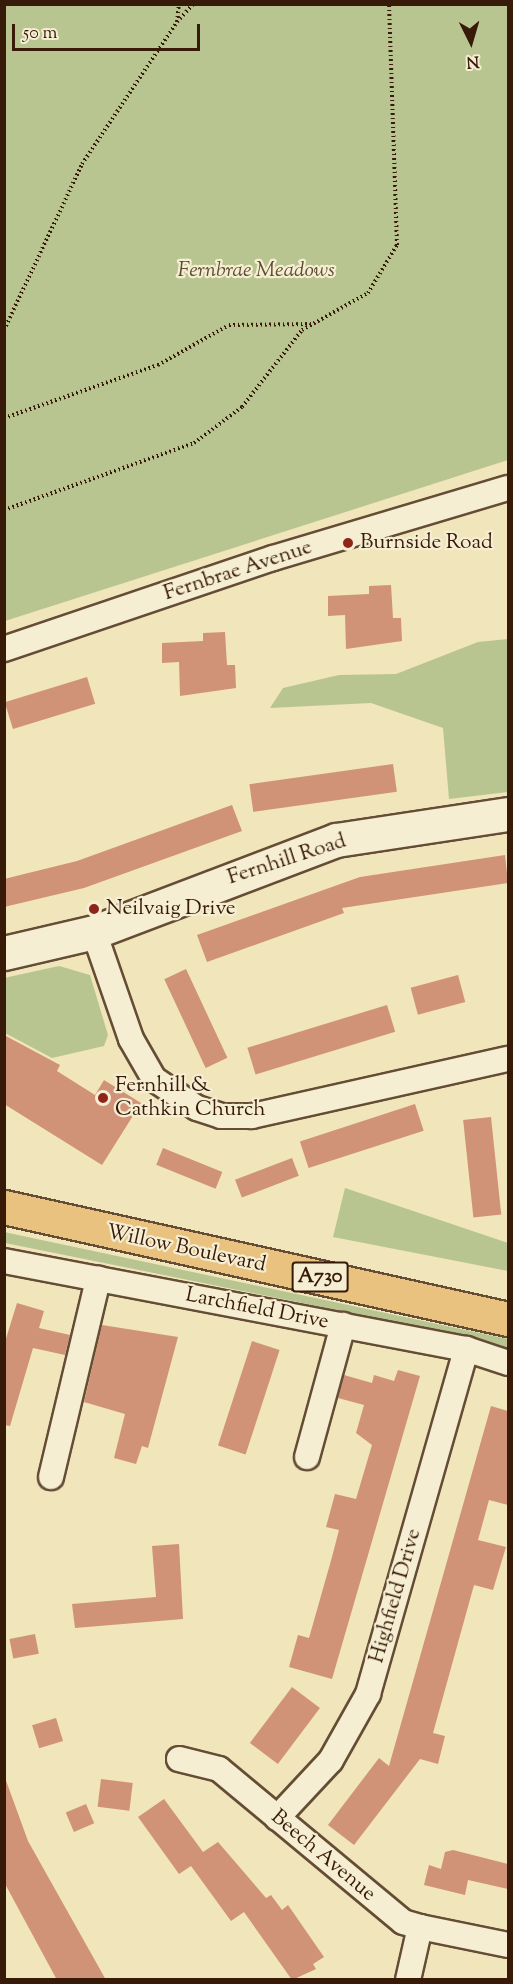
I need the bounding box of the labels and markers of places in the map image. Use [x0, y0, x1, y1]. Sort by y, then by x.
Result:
place label: Burnside Road [360, 530, 493, 556]
marker: Burnside Road [341, 536, 355, 550]
place label: Neilvaig Drive [106, 896, 236, 922]
marker: Neilvaig Drive [87, 902, 101, 916]
place label: Fernhill & Cathkin Church [115, 1073, 266, 1123]
marker: Fernhill & Cathkin Church [96, 1091, 110, 1105]

